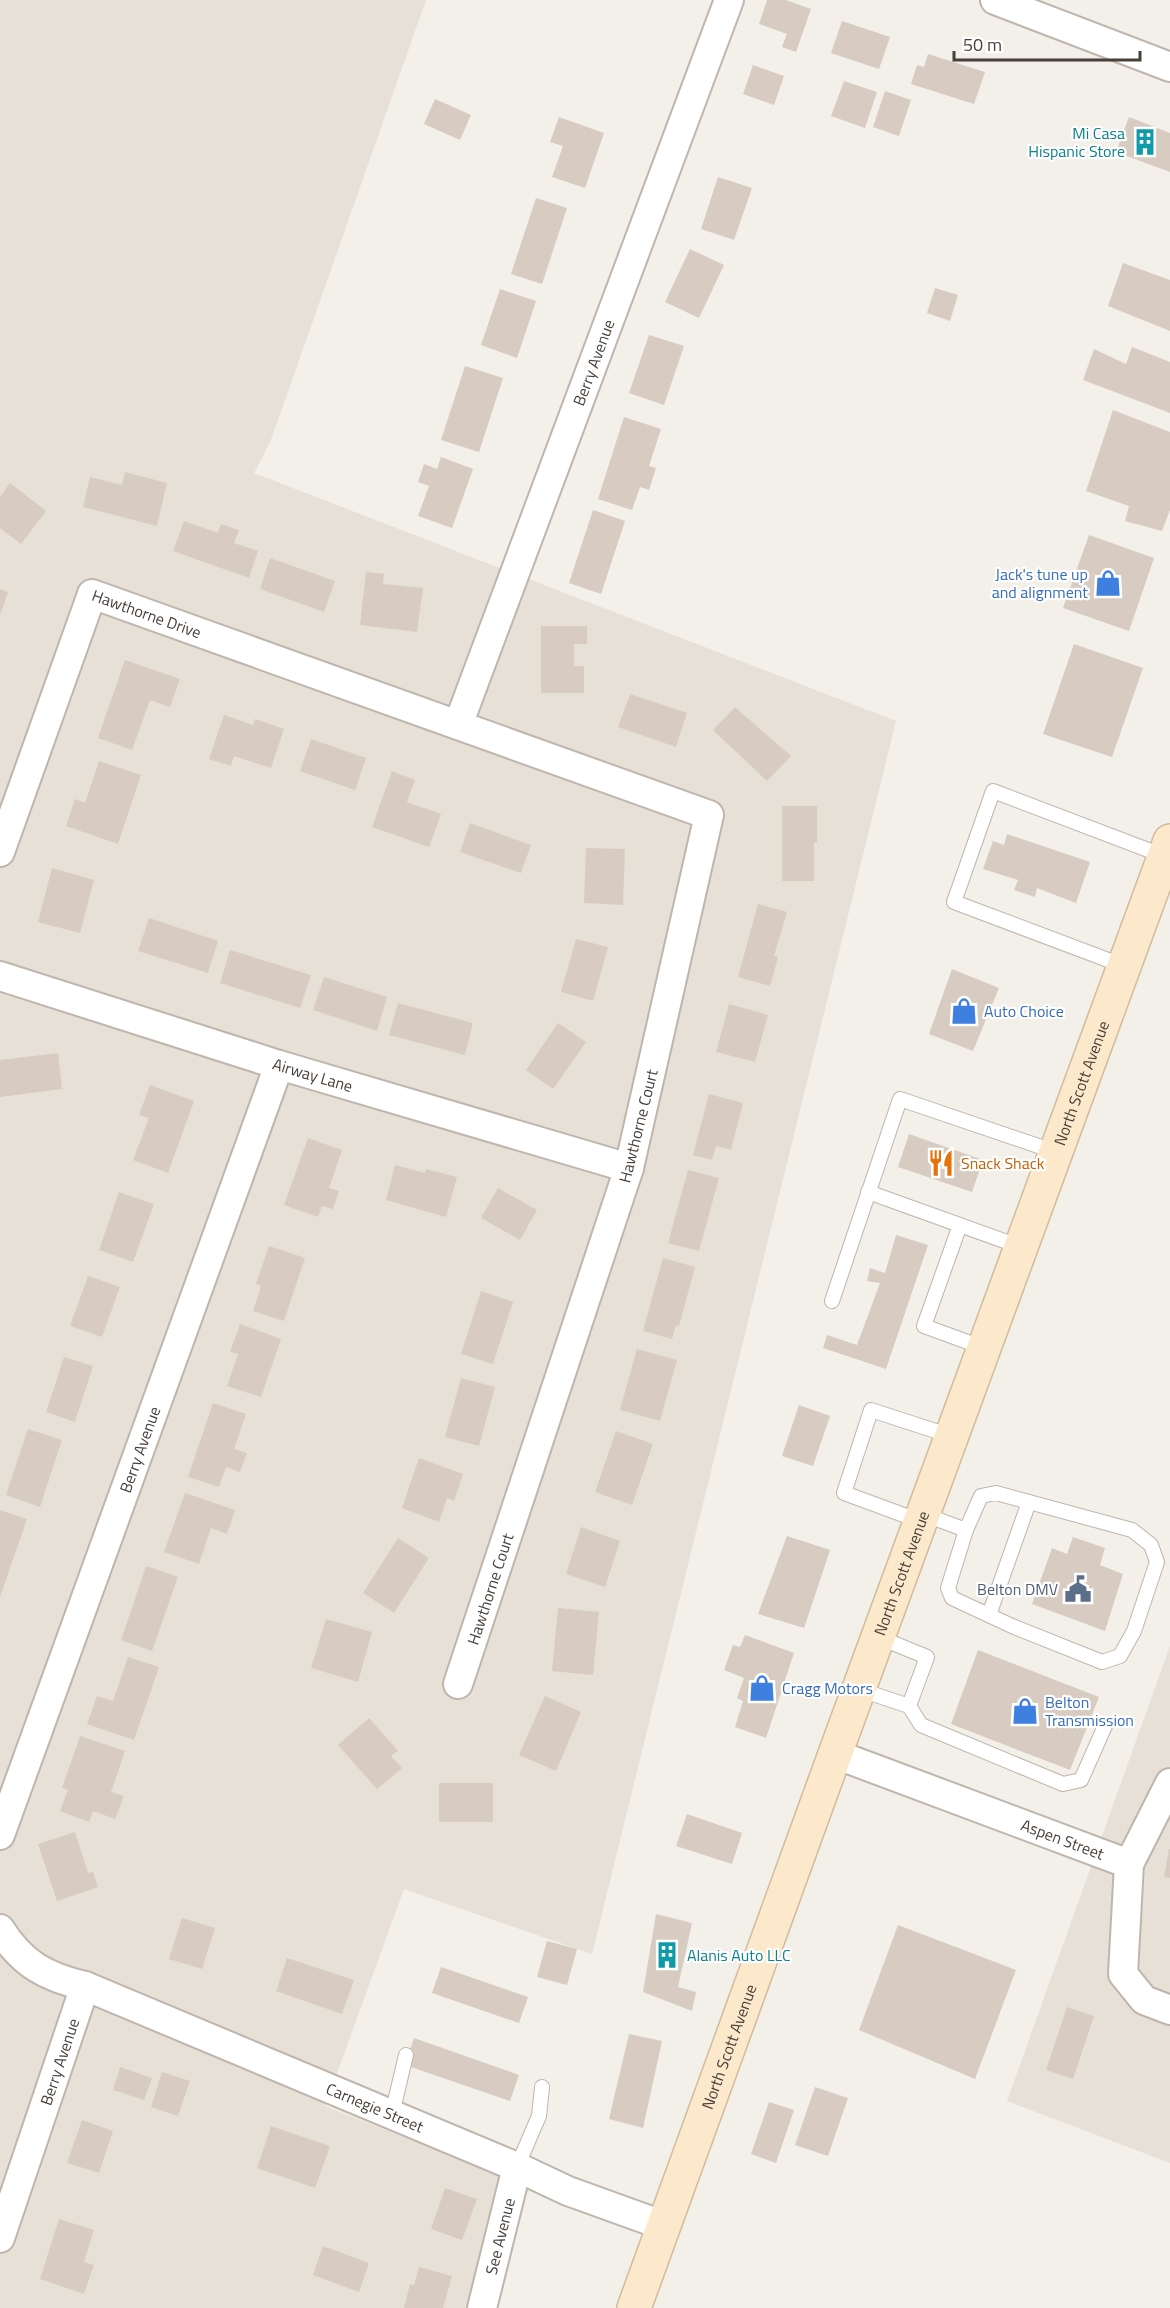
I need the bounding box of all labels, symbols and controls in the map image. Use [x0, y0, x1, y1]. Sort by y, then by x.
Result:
scale bar [954, 24, 1140, 62]
text: 50 m [963, 31, 1002, 58]
place label: Mi Casa Hispanic Store [1028, 121, 1125, 163]
building icon: Mi Casa Hispanic Store [1130, 127, 1160, 157]
street label: Berry Avenue [566, 316, 621, 409]
place label: Jack's tune up and alignment [992, 562, 1088, 604]
shop icon: Jack's tune up and alignment [1093, 568, 1123, 598]
street label: Hawthorne Drive [89, 583, 205, 644]
shop icon: Auto Choice [949, 996, 979, 1026]
place label: Auto Choice [984, 999, 1064, 1023]
street label: North Scott Avenue [1047, 1017, 1115, 1149]
street label: Airway Lane [270, 1052, 356, 1098]
street label: Hawthorne Court [612, 1066, 664, 1185]
restaurant icon: Snack Shack [926, 1148, 956, 1178]
place label: Snack Shack [961, 1151, 1045, 1175]
street label: Berry Avenue [113, 1403, 166, 1496]
street label: North Scott Avenue [867, 1507, 935, 1639]
street label: Hawthorne Court [461, 1530, 519, 1648]
public building icon: Belton DMV [1063, 1574, 1093, 1604]
place label: Belton DMV [977, 1577, 1058, 1601]
shop icon: Cragg Motors [747, 1673, 777, 1703]
place label: Cragg Motors [782, 1676, 873, 1700]
place label: Belton Transmission [1045, 1690, 1134, 1732]
shop icon: Belton Transmission [1010, 1696, 1040, 1726]
street label: Aspen Street [1018, 1813, 1108, 1866]
building icon: Alanis Auto LLC [652, 1940, 682, 1970]
place label: Alanis Auto LLC [687, 1943, 791, 1967]
street label: North Scott Avenue [695, 1981, 762, 2112]
street label: Berry Avenue [34, 2015, 85, 2108]
street label: Carnegie Street [323, 2076, 428, 2139]
street label: See Avenue [479, 2195, 521, 2277]

